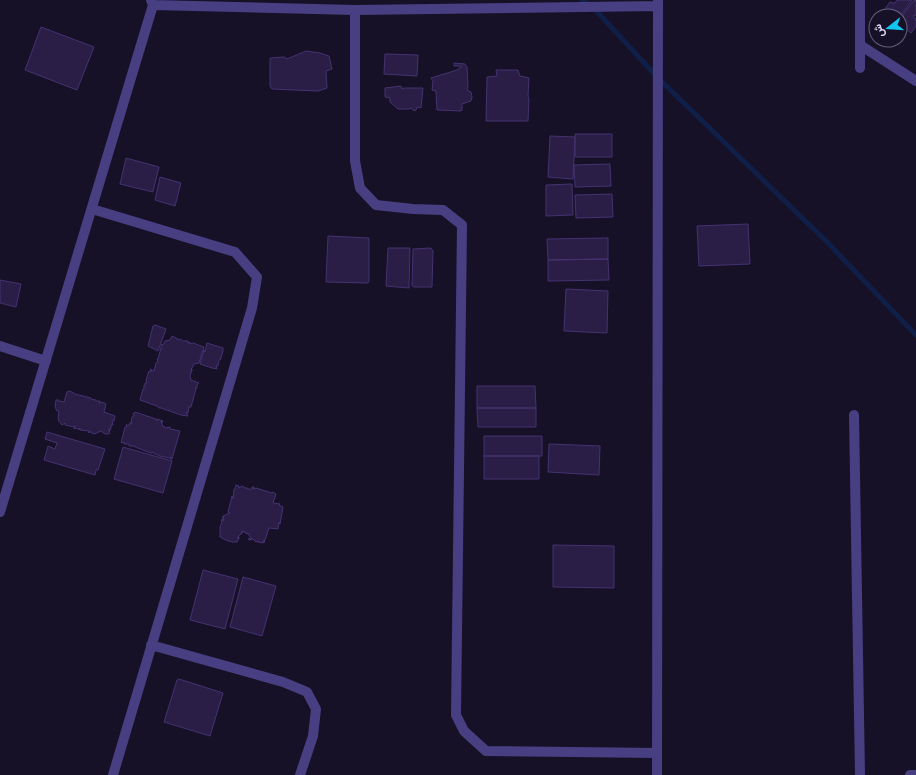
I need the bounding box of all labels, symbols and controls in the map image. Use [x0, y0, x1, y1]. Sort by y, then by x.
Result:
north arrow [868, 8, 908, 48]
text: ش [872, 23, 887, 39]

